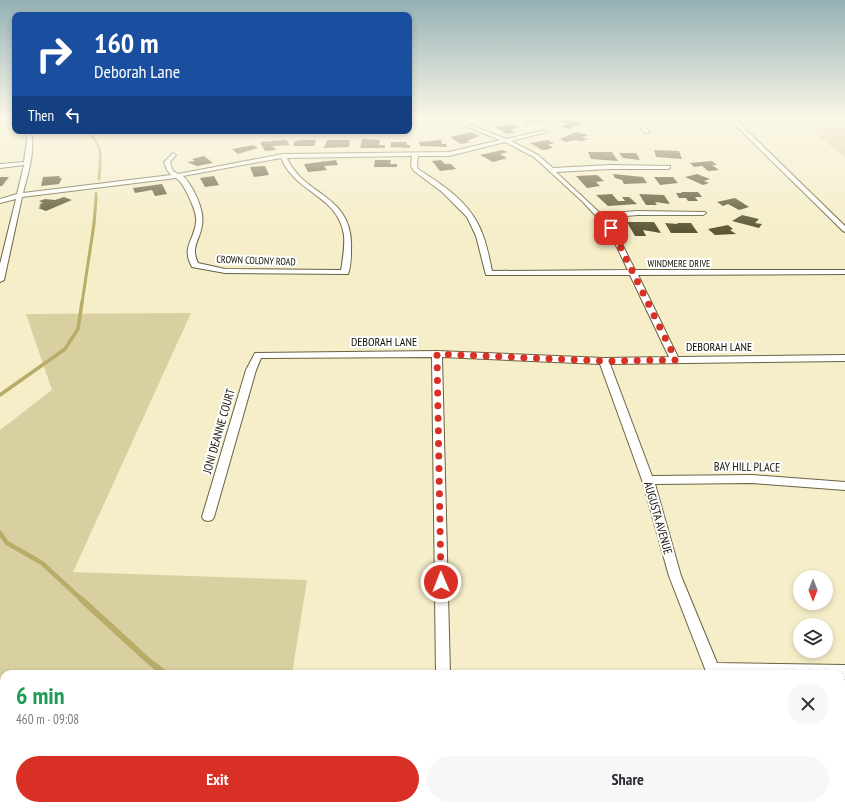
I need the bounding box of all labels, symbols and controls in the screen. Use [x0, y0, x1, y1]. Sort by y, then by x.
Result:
text: 160 m [94, 24, 158, 61]
icon: right [28, 28, 80, 80]
text: Deborah Lane [94, 60, 180, 83]
icon: left [62, 104, 84, 126]
text: Then [28, 106, 54, 125]
pin [594, 211, 628, 245]
icon: arrive [600, 217, 622, 239]
street label: CROWN COLONY ROAD [216, 253, 296, 268]
street label: WINDMERE DRIVE [648, 257, 710, 270]
street label: DEBORAH LANE [351, 334, 417, 349]
street label: DEBORAH LANE [686, 339, 752, 354]
street label: JONI DEANNE COURT [199, 386, 238, 476]
street label: BAY HILL PLACE [714, 458, 780, 475]
street label: AUGUSTA AVENUE [641, 480, 676, 556]
position arrow [420, 561, 462, 603]
north arrow [793, 570, 833, 610]
map controls [793, 570, 833, 658]
button: layers [793, 618, 833, 658]
text: 6 min [16, 680, 64, 711]
button: close [787, 683, 829, 725]
text: 460 m · 09:08 [16, 711, 79, 728]
button: Exit [16, 756, 419, 802]
button: Share [427, 756, 829, 802]

